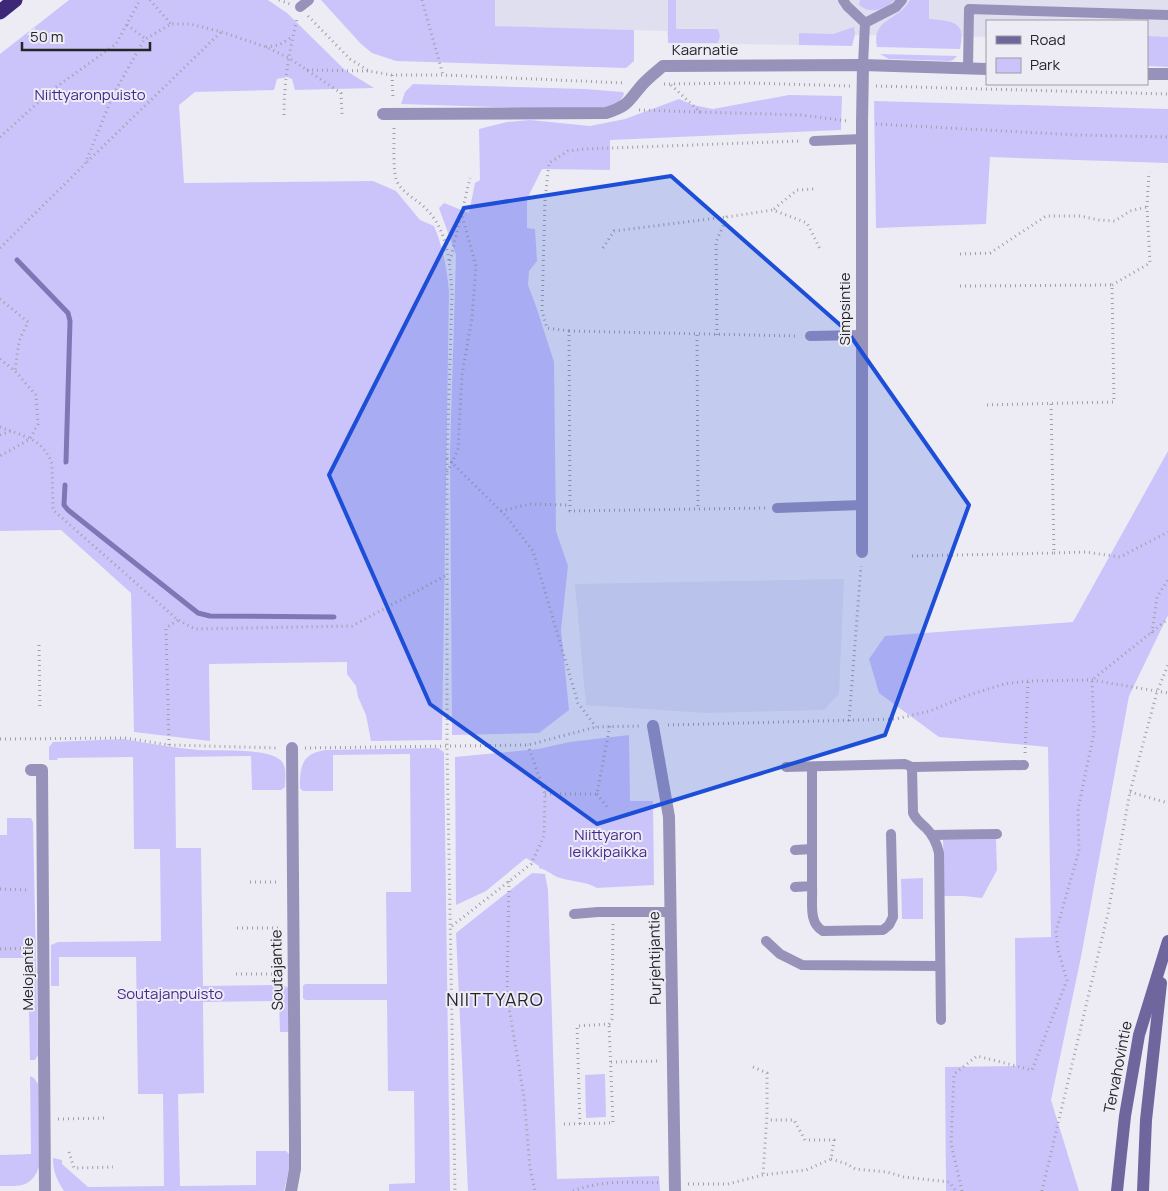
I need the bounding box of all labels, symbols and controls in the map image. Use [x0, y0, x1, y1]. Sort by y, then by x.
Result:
scale bar [22, 20, 150, 52]
legend [986, 20, 1148, 85]
text: 50 m [30, 26, 64, 47]
text: Road [1030, 29, 1066, 50]
street label: Kaarnatie [672, 39, 738, 60]
text: Park [1030, 54, 1060, 75]
park label: Niittyaronpuisto [34, 84, 146, 105]
street label: Simpsintie [834, 272, 855, 345]
park label: Niittyaron leikkipaikka [569, 824, 647, 862]
street label: Purjehtijantie [643, 911, 666, 1005]
street label: Soutajantie [265, 929, 288, 1011]
street label: Melojantie [17, 937, 38, 1011]
park label: Soutajanpuisto [117, 983, 223, 1004]
district label: NIITTYARO [446, 987, 544, 1011]
street label: Tervahovintie [1098, 1019, 1137, 1115]

